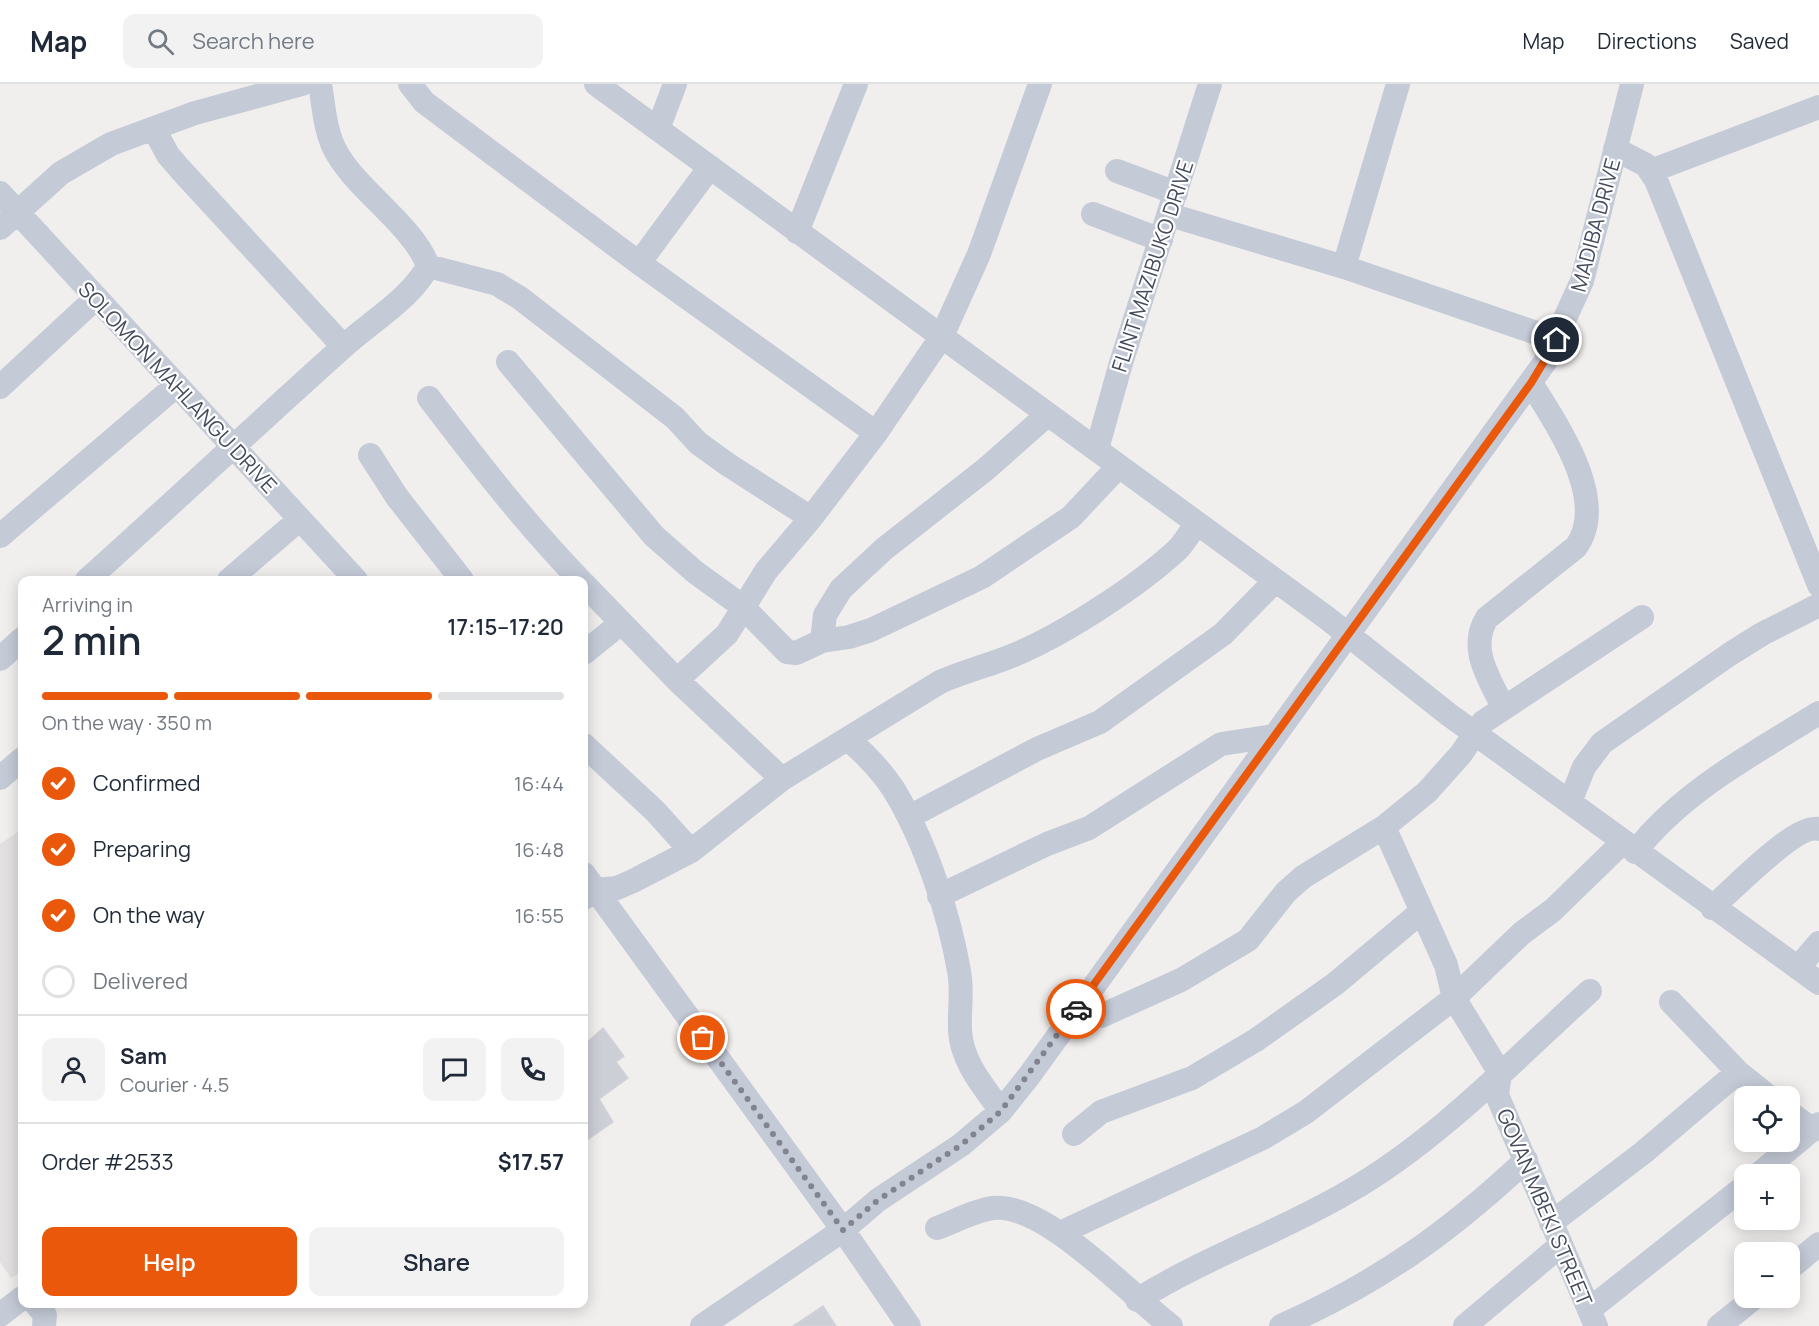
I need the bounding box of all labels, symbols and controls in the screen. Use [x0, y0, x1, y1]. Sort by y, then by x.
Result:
search box [123, 14, 543, 68]
text: Map [30, 22, 87, 60]
icon: search [144, 25, 177, 58]
text: Search here [192, 26, 315, 56]
text: Map [1523, 27, 1564, 55]
text: Directions [1597, 27, 1697, 55]
text: Saved [1730, 27, 1789, 55]
street label: MADIBA DRIVE [1564, 155, 1626, 295]
street label: FLINT MAZIBUKO DRIVE [1105, 157, 1199, 375]
street label: SOLOMON MAHLANGU DRIVE [72, 275, 284, 499]
pin [1531, 314, 1582, 365]
icon: home [1540, 323, 1573, 356]
text: Arriving in [42, 591, 133, 618]
text: 17:15–17:20 [447, 612, 564, 642]
text: 2 min [42, 613, 141, 667]
text: On the way · 350 m [42, 709, 212, 736]
icon: check [42, 767, 75, 800]
text: Confirmed [93, 768, 201, 798]
text: 16:44 [514, 770, 564, 797]
icon: check [42, 833, 75, 866]
text: Preparing [93, 834, 191, 864]
text: 16:48 [514, 836, 564, 863]
icon: check [42, 899, 75, 932]
text: On the way [93, 900, 205, 930]
text: 16:55 [515, 902, 564, 929]
text: Delivered [93, 966, 188, 996]
courier [1046, 979, 1106, 1039]
icon: car [1060, 993, 1093, 1026]
pin [677, 1012, 728, 1063]
icon: bag [686, 1021, 719, 1054]
button: person [42, 1038, 105, 1101]
button: chat [423, 1038, 486, 1101]
button: phone [501, 1038, 564, 1101]
text: Sam [120, 1041, 167, 1071]
text: Courier · 4.5 [120, 1071, 229, 1098]
map controls [1734, 1086, 1800, 1308]
button: locate [1734, 1086, 1800, 1152]
street label: GOVAN MBEKI STREET [1491, 1104, 1599, 1310]
text: Order #2533 [42, 1147, 174, 1177]
text: $17.57 [498, 1147, 564, 1177]
button: + [1734, 1164, 1800, 1230]
button: Help [42, 1227, 297, 1296]
button: Share [309, 1227, 564, 1296]
button: − [1734, 1242, 1800, 1308]

